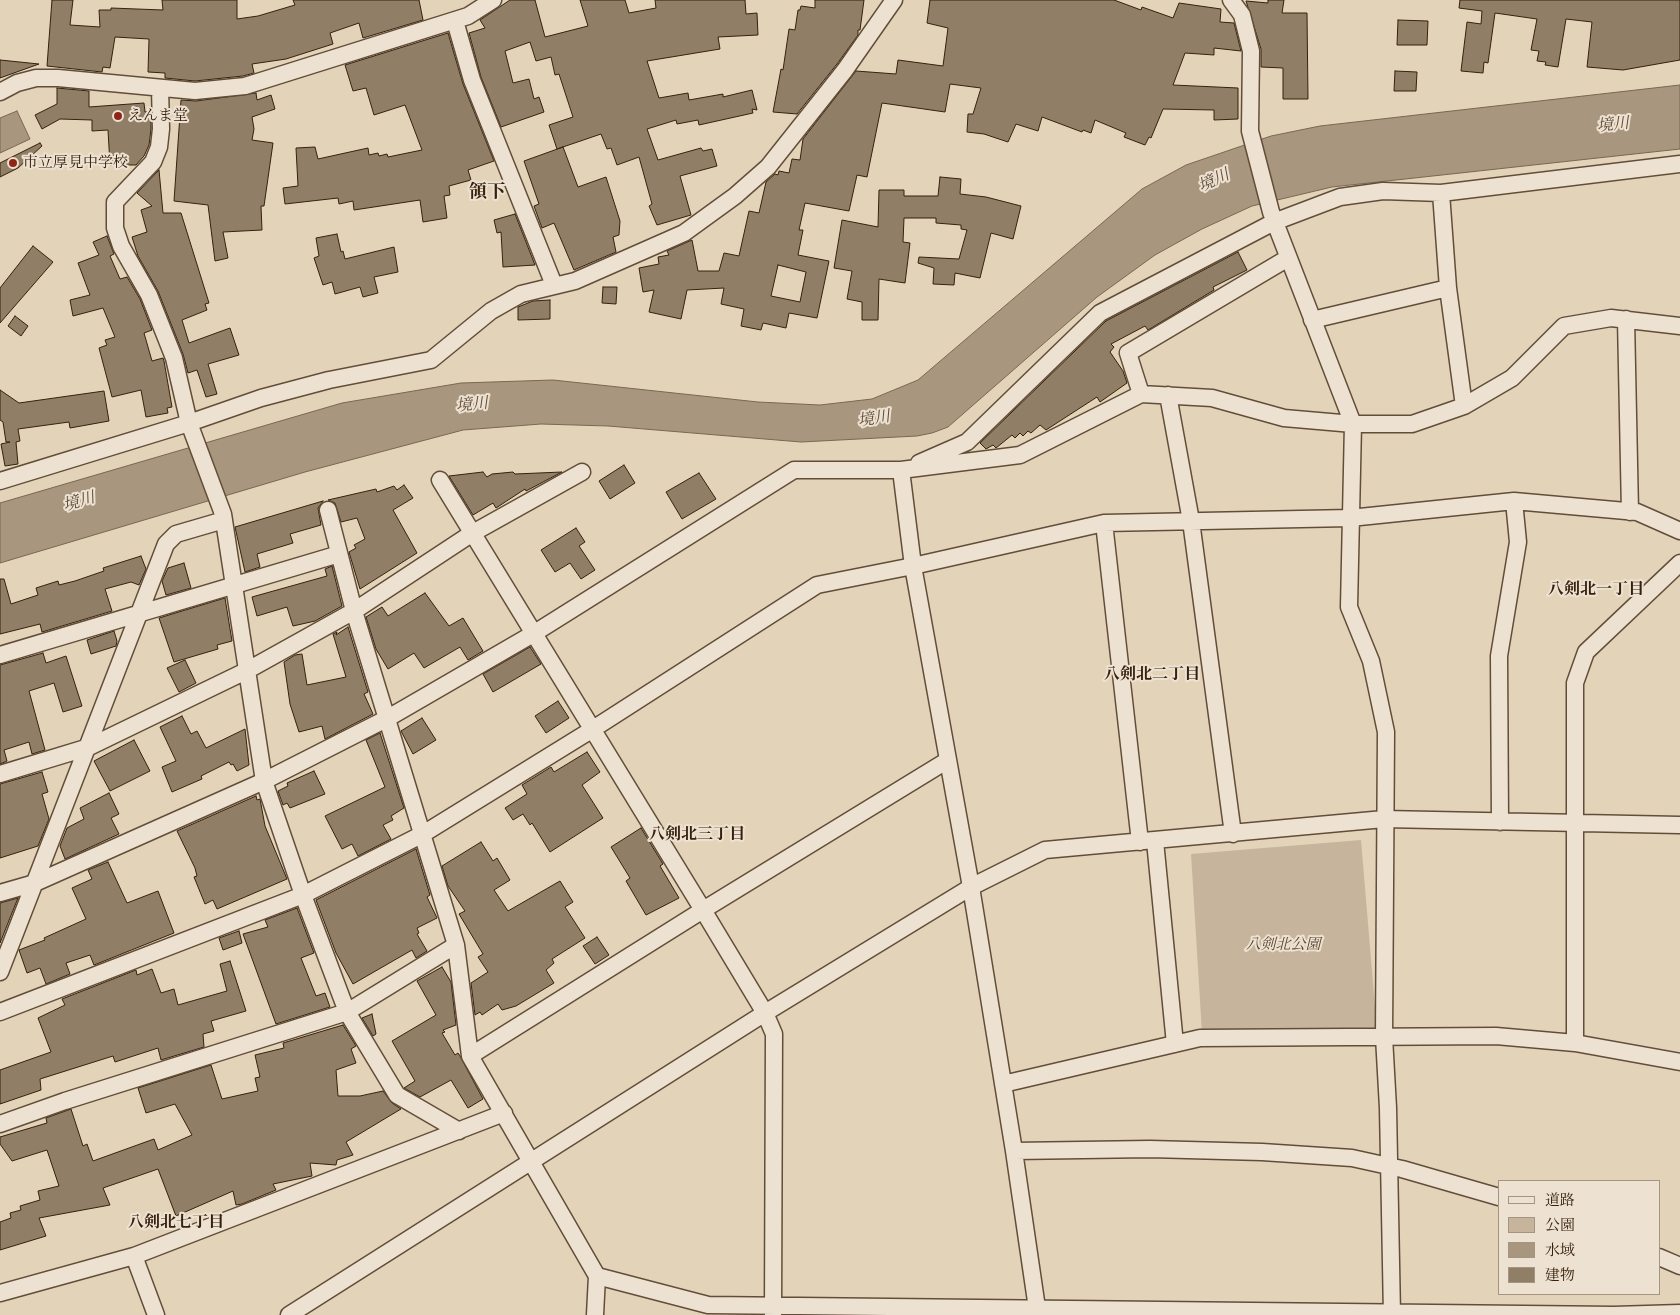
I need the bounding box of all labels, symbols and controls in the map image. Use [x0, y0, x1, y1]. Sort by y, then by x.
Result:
place label: えんま堂 [128, 107, 188, 125]
marker: えんま堂 [112, 110, 124, 122]
water label: 境川 [1596, 114, 1630, 136]
place label: 市立厚見中学校 [23, 154, 128, 172]
marker: 市立厚見中学校 [7, 157, 19, 169]
water label: 境川 [1195, 166, 1233, 196]
district label: 領下 [469, 181, 505, 203]
water label: 境川 [455, 394, 489, 416]
water label: 境川 [857, 407, 891, 431]
water label: 境川 [61, 488, 97, 516]
district label: 八剣北一丁目 [1548, 580, 1644, 600]
district label: 八剣北二丁目 [1104, 665, 1200, 685]
district label: 八剣北三丁目 [649, 825, 745, 845]
park label: 八剣北公園 [1246, 936, 1320, 954]
legend [1498, 1180, 1660, 1295]
text: 道路 [1545, 1194, 1575, 1209]
district label: 八剣北七丁目 [128, 1213, 224, 1233]
text: 公園 [1545, 1219, 1575, 1234]
text: 水域 [1545, 1244, 1575, 1259]
text: 建物 [1545, 1269, 1575, 1284]

